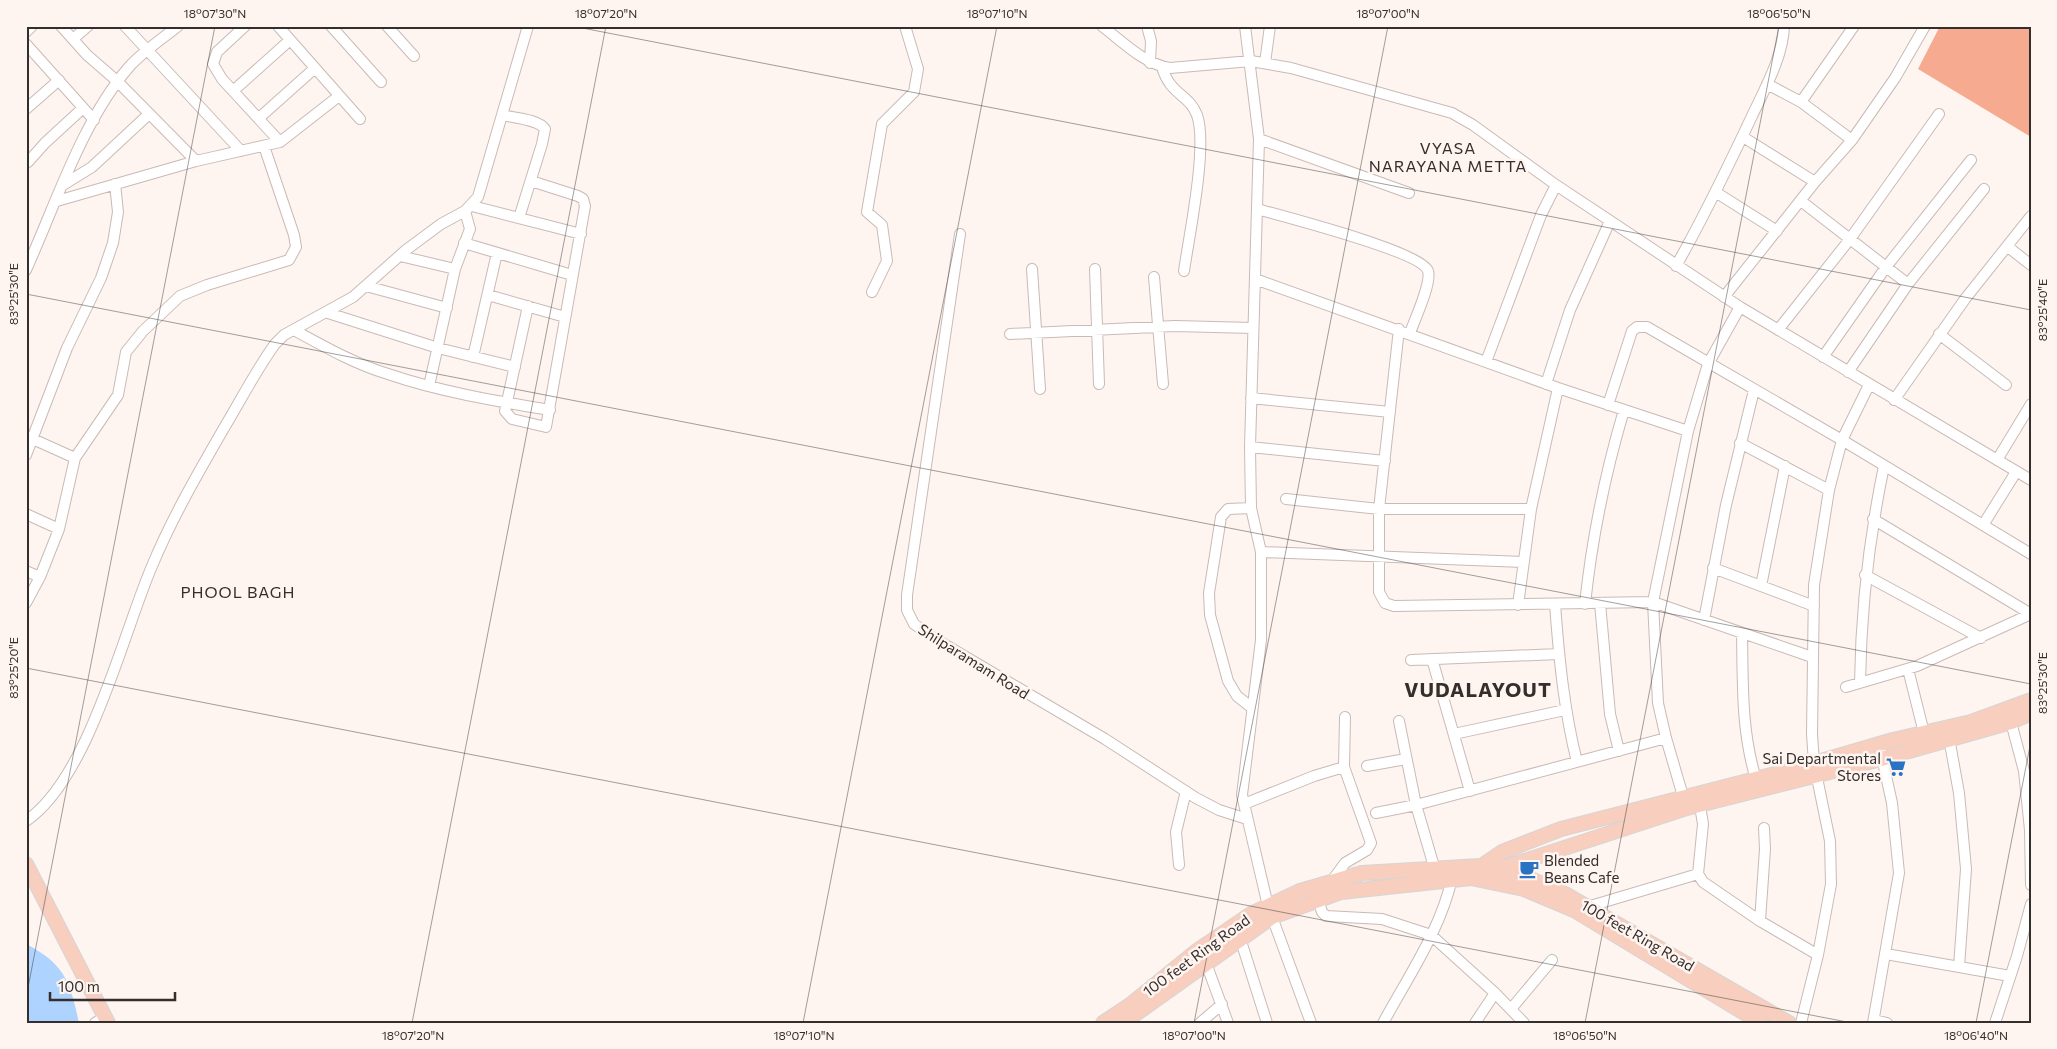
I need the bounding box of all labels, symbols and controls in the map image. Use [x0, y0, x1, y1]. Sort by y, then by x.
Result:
text: 18°07'30"N [184, 6, 246, 20]
text: 18°07'20"N [575, 6, 637, 20]
text: 18°07'10"N [966, 6, 1028, 20]
text: 18°07'00"N [1356, 6, 1420, 20]
text: 18°06'50"N [1747, 6, 1811, 20]
district label: VYASA NARAYANA METTA [1369, 138, 1527, 175]
text: 83°25'30"E [6, 263, 20, 325]
text: 83°25'40"E [2035, 279, 2049, 341]
district label: PHOOL BAGH [181, 582, 295, 601]
street label: Shilparamam Road [915, 620, 1033, 702]
text: 83°25'20"E [6, 637, 20, 699]
text: 83°25'30"E [2035, 652, 2049, 714]
district label: VUDALAYOUT [1404, 677, 1552, 701]
place label: Sai Departmental Stores [1762, 749, 1881, 784]
supermarket icon: Sai Departmental Stores [1885, 756, 1907, 778]
place label: Blended Beans Cafe [1544, 851, 1619, 886]
cafe icon: Blended Beans Cafe [1518, 858, 1540, 880]
street label: 100 feet Ring Road [1578, 895, 1698, 975]
street label: 100 feet Ring Road [1139, 910, 1253, 1000]
scale bar [50, 969, 175, 1001]
text: 100 m [58, 977, 100, 995]
text: 18°07'20"N [382, 1028, 444, 1042]
text: 18°07'10"N [773, 1028, 835, 1042]
text: 18°07'00"N [1162, 1028, 1226, 1042]
text: 18°06'50"N [1553, 1028, 1617, 1042]
text: 18°06'40"N [1944, 1028, 2008, 1042]

